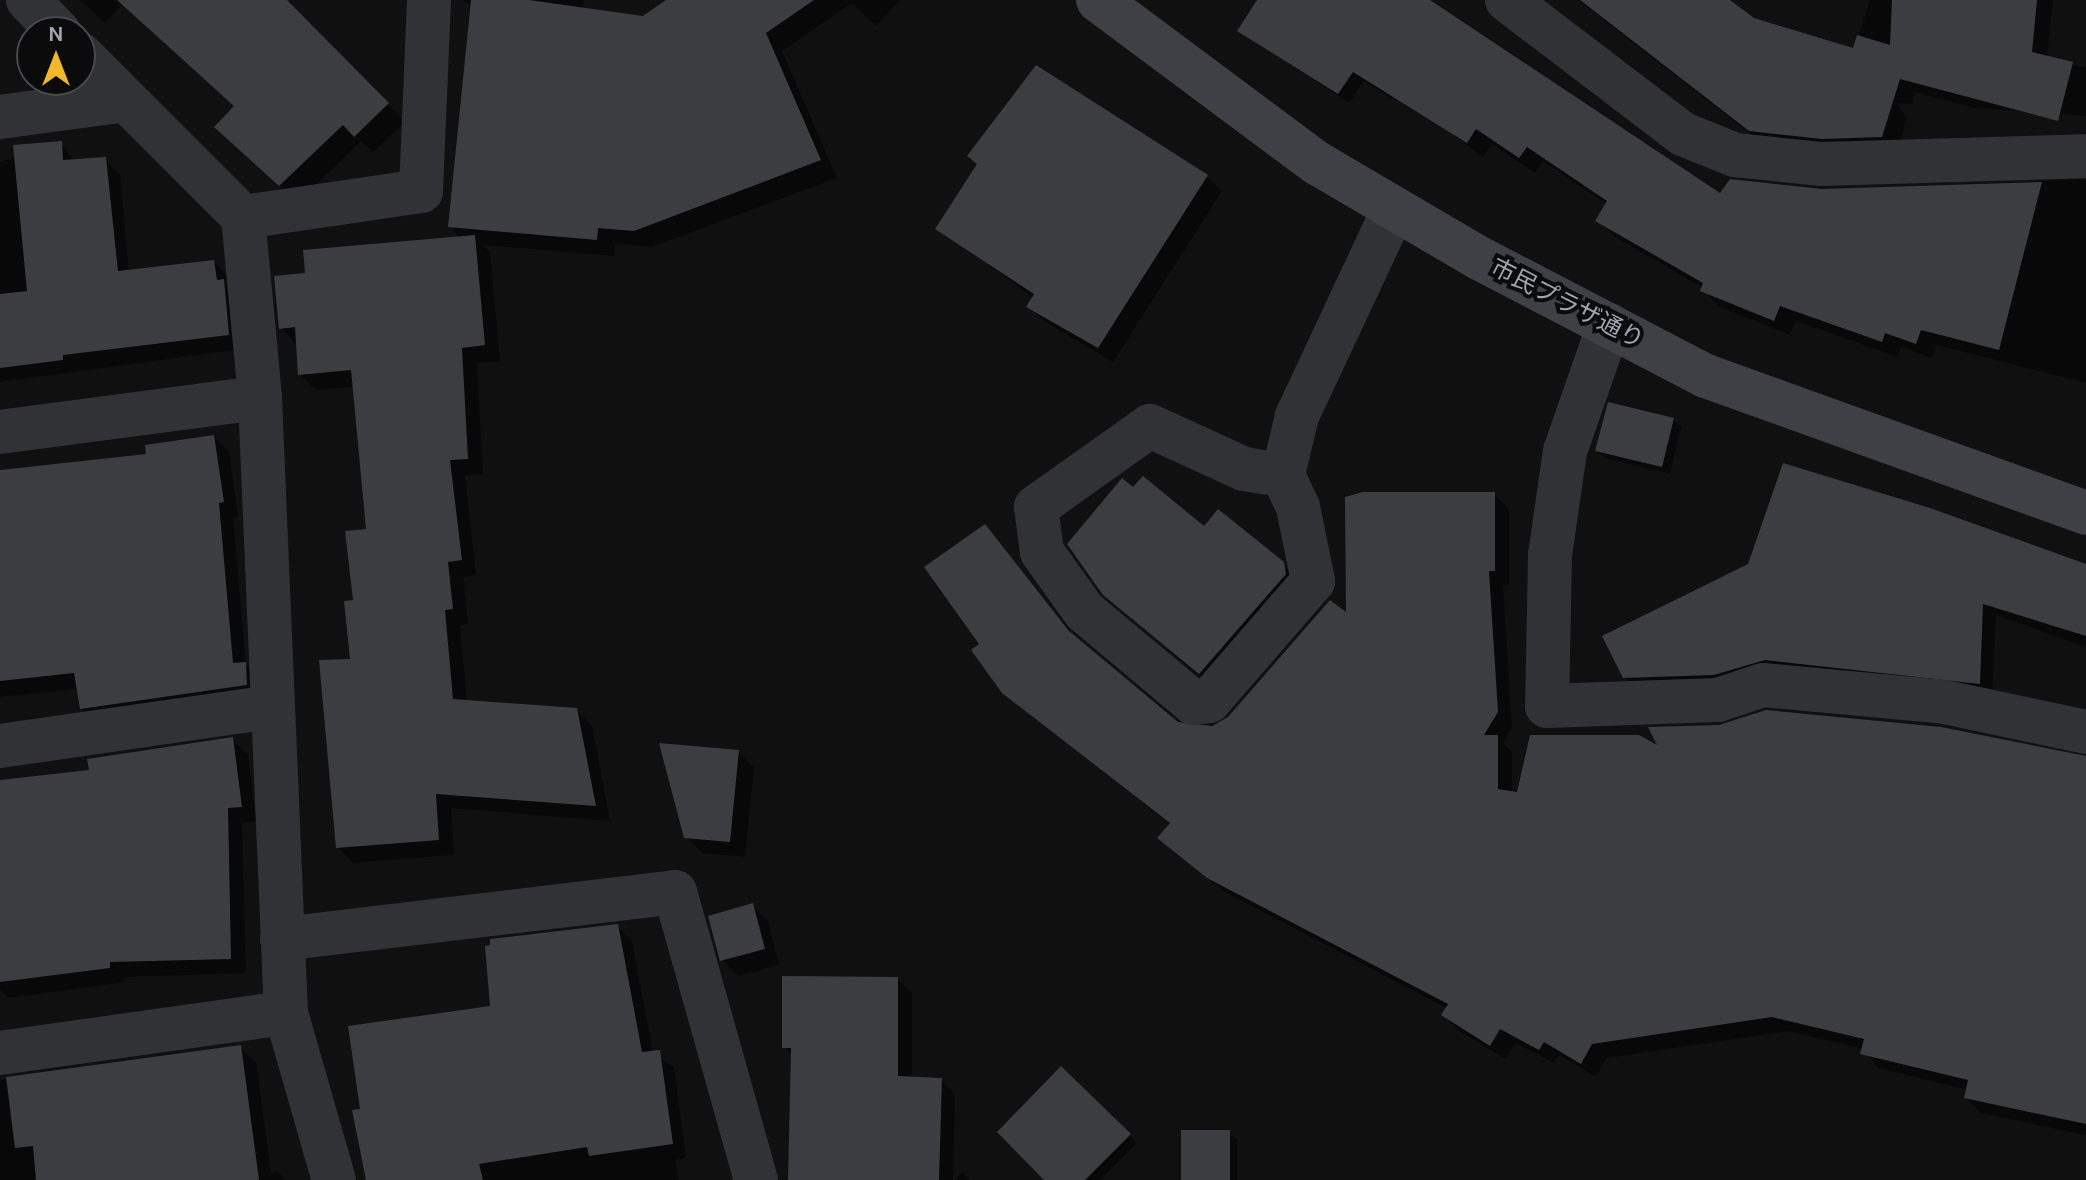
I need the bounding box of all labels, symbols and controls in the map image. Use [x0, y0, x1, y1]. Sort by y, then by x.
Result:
north arrow [16, 16, 96, 96]
text: N [48, 21, 64, 47]
street label: 市民プラザ通り [1486, 253, 1648, 355]

